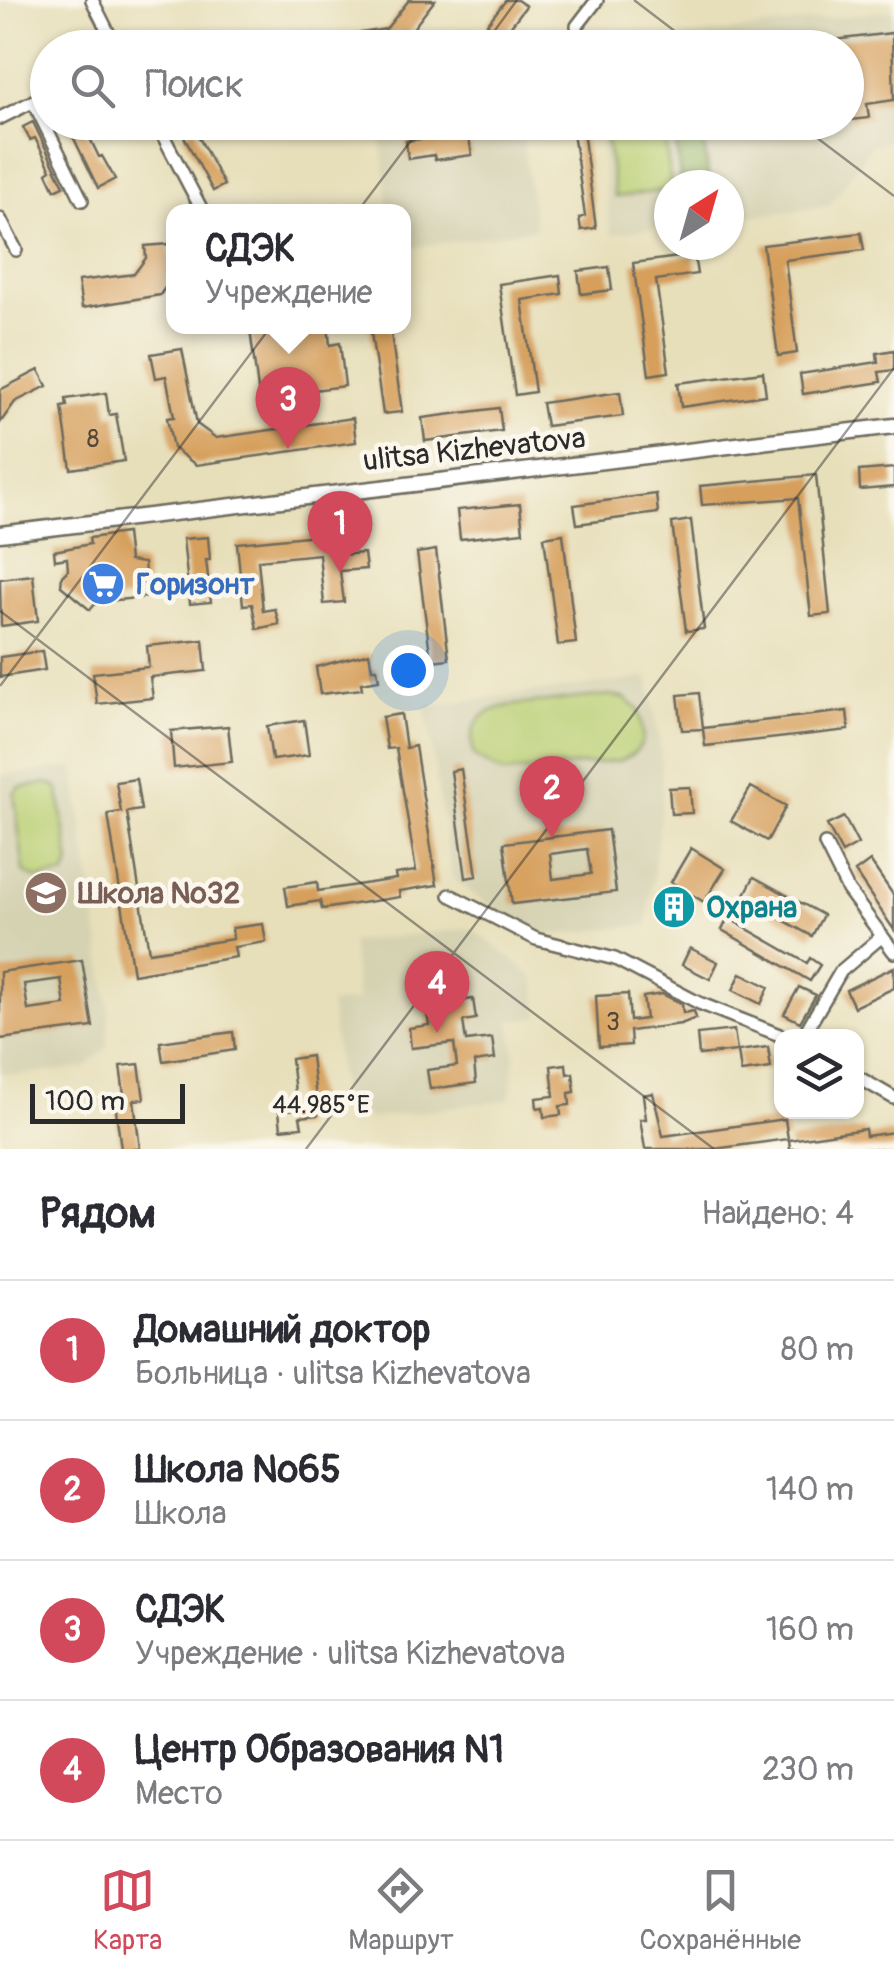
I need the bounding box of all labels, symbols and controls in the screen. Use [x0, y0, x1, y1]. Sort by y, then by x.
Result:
search box [30, 30, 864, 140]
icon: search [65, 58, 120, 113]
text: Поиск [145, 61, 244, 109]
north arrow [654, 170, 744, 260]
popup [166, 204, 411, 334]
text: СДЭК [205, 225, 296, 273]
text: Учреждение [205, 273, 372, 313]
pin: 3 [256, 366, 320, 449]
street label: ulitsa Kizhevatova [361, 419, 587, 480]
house number: 8 [87, 424, 99, 455]
pin: 1 [308, 490, 372, 573]
supermarket icon: Горизонт [80, 561, 126, 607]
place label: Горизонт [136, 566, 256, 603]
your location [383, 645, 434, 696]
pin: 2 [520, 756, 584, 838]
school or university icon: Школа №32 [23, 870, 69, 916]
place label: Школа №32 [77, 875, 240, 912]
building icon: Охрана [651, 884, 697, 930]
place label: Охрана [706, 889, 797, 926]
pin: 4 [404, 950, 470, 1033]
house number: 3 [606, 1007, 620, 1038]
map controls [774, 1029, 864, 1119]
button: layers [774, 1029, 864, 1119]
scale bar [30, 1079, 185, 1124]
text: 100 m [45, 1084, 125, 1119]
text: 44.985°E [272, 1090, 370, 1121]
text: Рядом [40, 1188, 156, 1240]
text: Найдено: 4 [701, 1194, 854, 1234]
text: Домашний доктор [135, 1306, 430, 1354]
text: 1 [66, 1330, 79, 1370]
text: 80 m [781, 1330, 854, 1370]
text: Больница · ulitsa Kizhevatova [135, 1354, 531, 1394]
text: Школа №65 [135, 1446, 341, 1494]
text: 2 [64, 1470, 81, 1510]
text: 140 m [766, 1470, 854, 1510]
text: Школа [135, 1494, 227, 1534]
text: СДЭК [135, 1586, 226, 1634]
text: 3 [64, 1610, 81, 1650]
text: 160 m [766, 1610, 854, 1650]
text: Учреждение · ulitsa Kizhevatova [135, 1634, 565, 1674]
text: Центр Образования N1 [135, 1726, 504, 1774]
text: 4 [63, 1750, 82, 1790]
text: 230 m [762, 1750, 854, 1790]
text: Место [135, 1774, 223, 1814]
tab: Карта [93, 1863, 162, 1958]
tab: Маршрут [348, 1863, 454, 1958]
tab: Сохранённые [640, 1863, 801, 1958]

